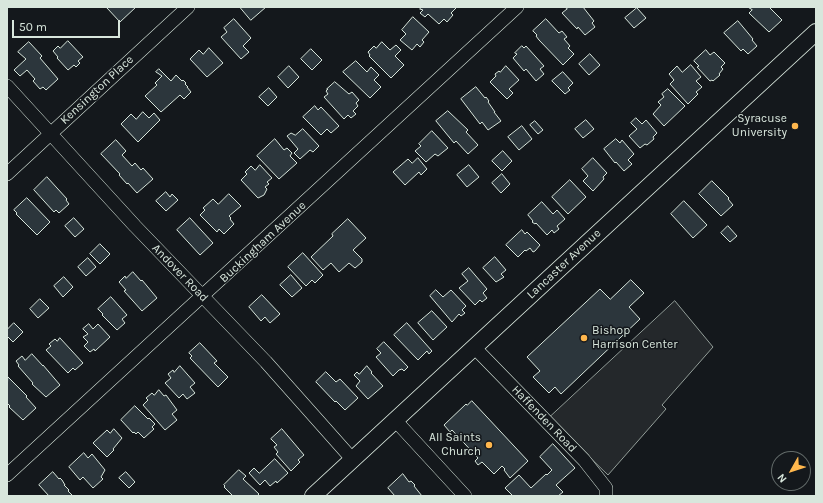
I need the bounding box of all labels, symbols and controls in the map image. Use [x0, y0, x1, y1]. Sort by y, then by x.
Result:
scale bar [14, 12, 122, 38]
text: 50 m [19, 20, 47, 34]
street label: Kensington Place [57, 52, 137, 128]
place label: Syracuse University [732, 112, 787, 140]
marker: Syracuse University [790, 121, 800, 131]
street label: Buckingham Avenue [217, 198, 309, 286]
street label: Lancaster Avenue [524, 226, 604, 302]
street label: Andover Road [149, 241, 211, 305]
place label: Bishop Harrison Center [592, 324, 678, 352]
marker: Bishop Harrison Center [579, 333, 589, 343]
street label: Haffenden Road [509, 383, 579, 455]
place label: All Saints Church [429, 431, 481, 459]
marker: All Saints Church [484, 440, 494, 450]
north arrow [771, 451, 811, 491]
text: N [775, 471, 790, 485]

